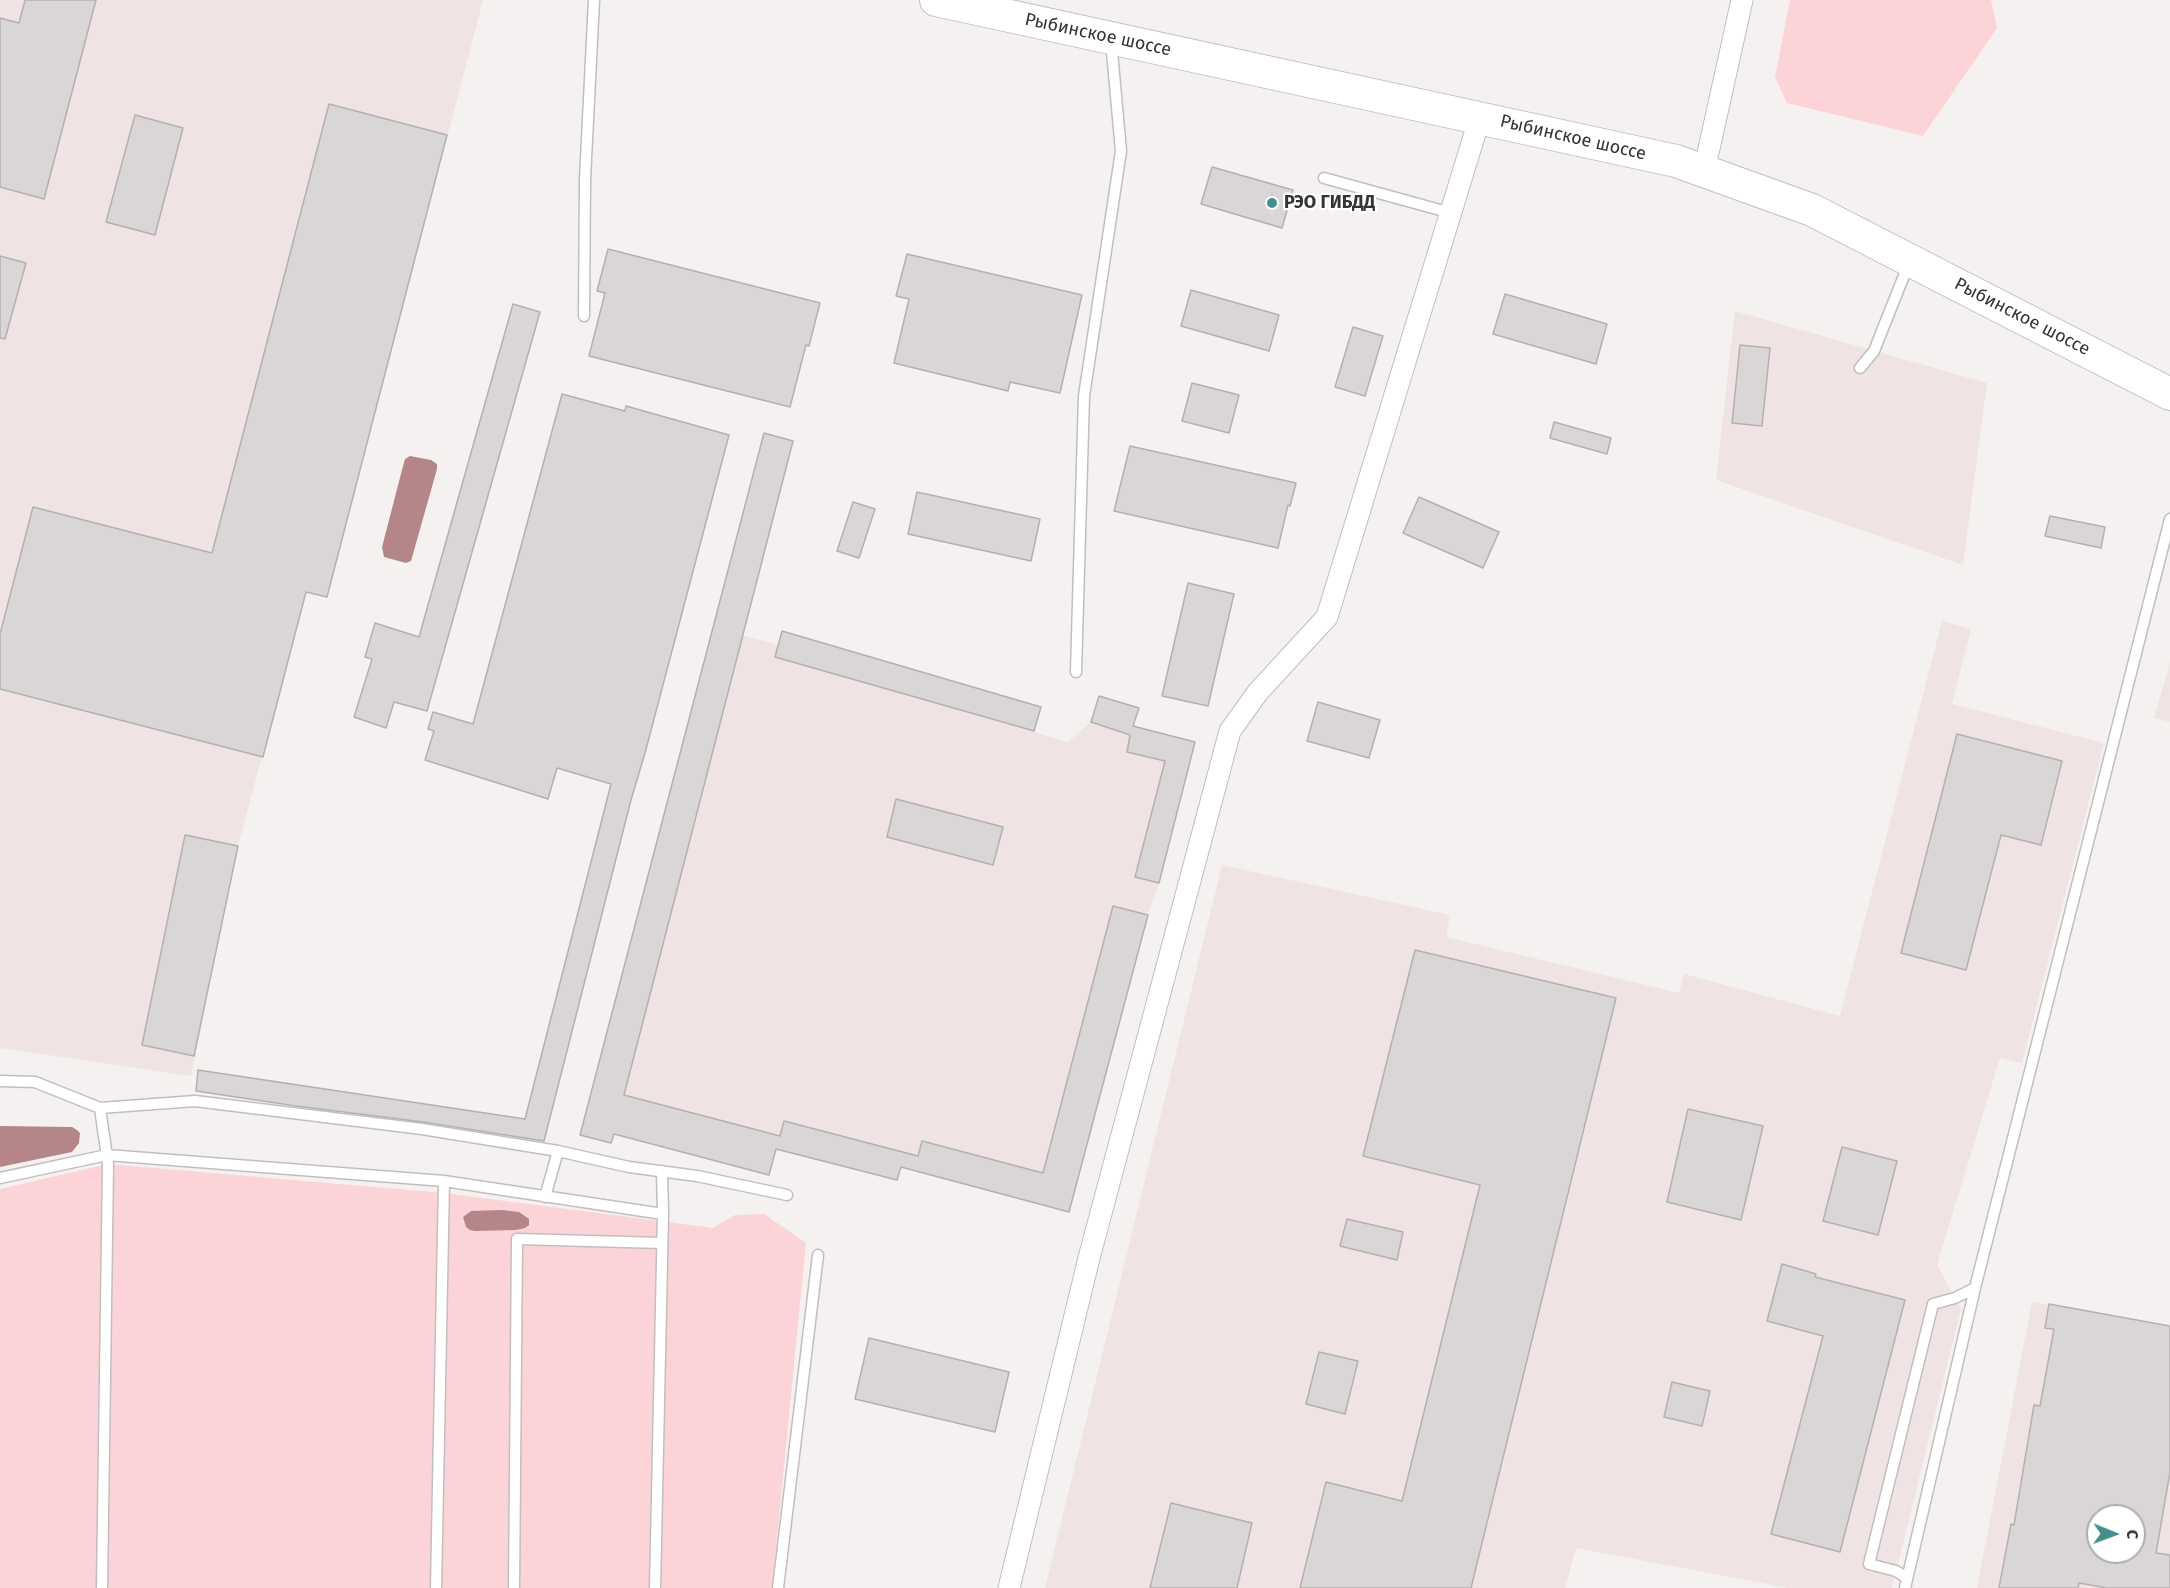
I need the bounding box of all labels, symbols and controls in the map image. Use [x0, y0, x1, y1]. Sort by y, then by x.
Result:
street label: Рыбинское шоссе [1023, 9, 1173, 61]
street label: Рыбинское шоссе [1498, 111, 1648, 165]
place label: РЭО ГИБДД [1284, 192, 1375, 214]
marker: РЭО ГИБДД [1265, 196, 1279, 210]
street label: Рыбинское шоссе [1951, 274, 2093, 360]
north arrow [2086, 1504, 2146, 1564]
text: С [2123, 1530, 2142, 1539]

